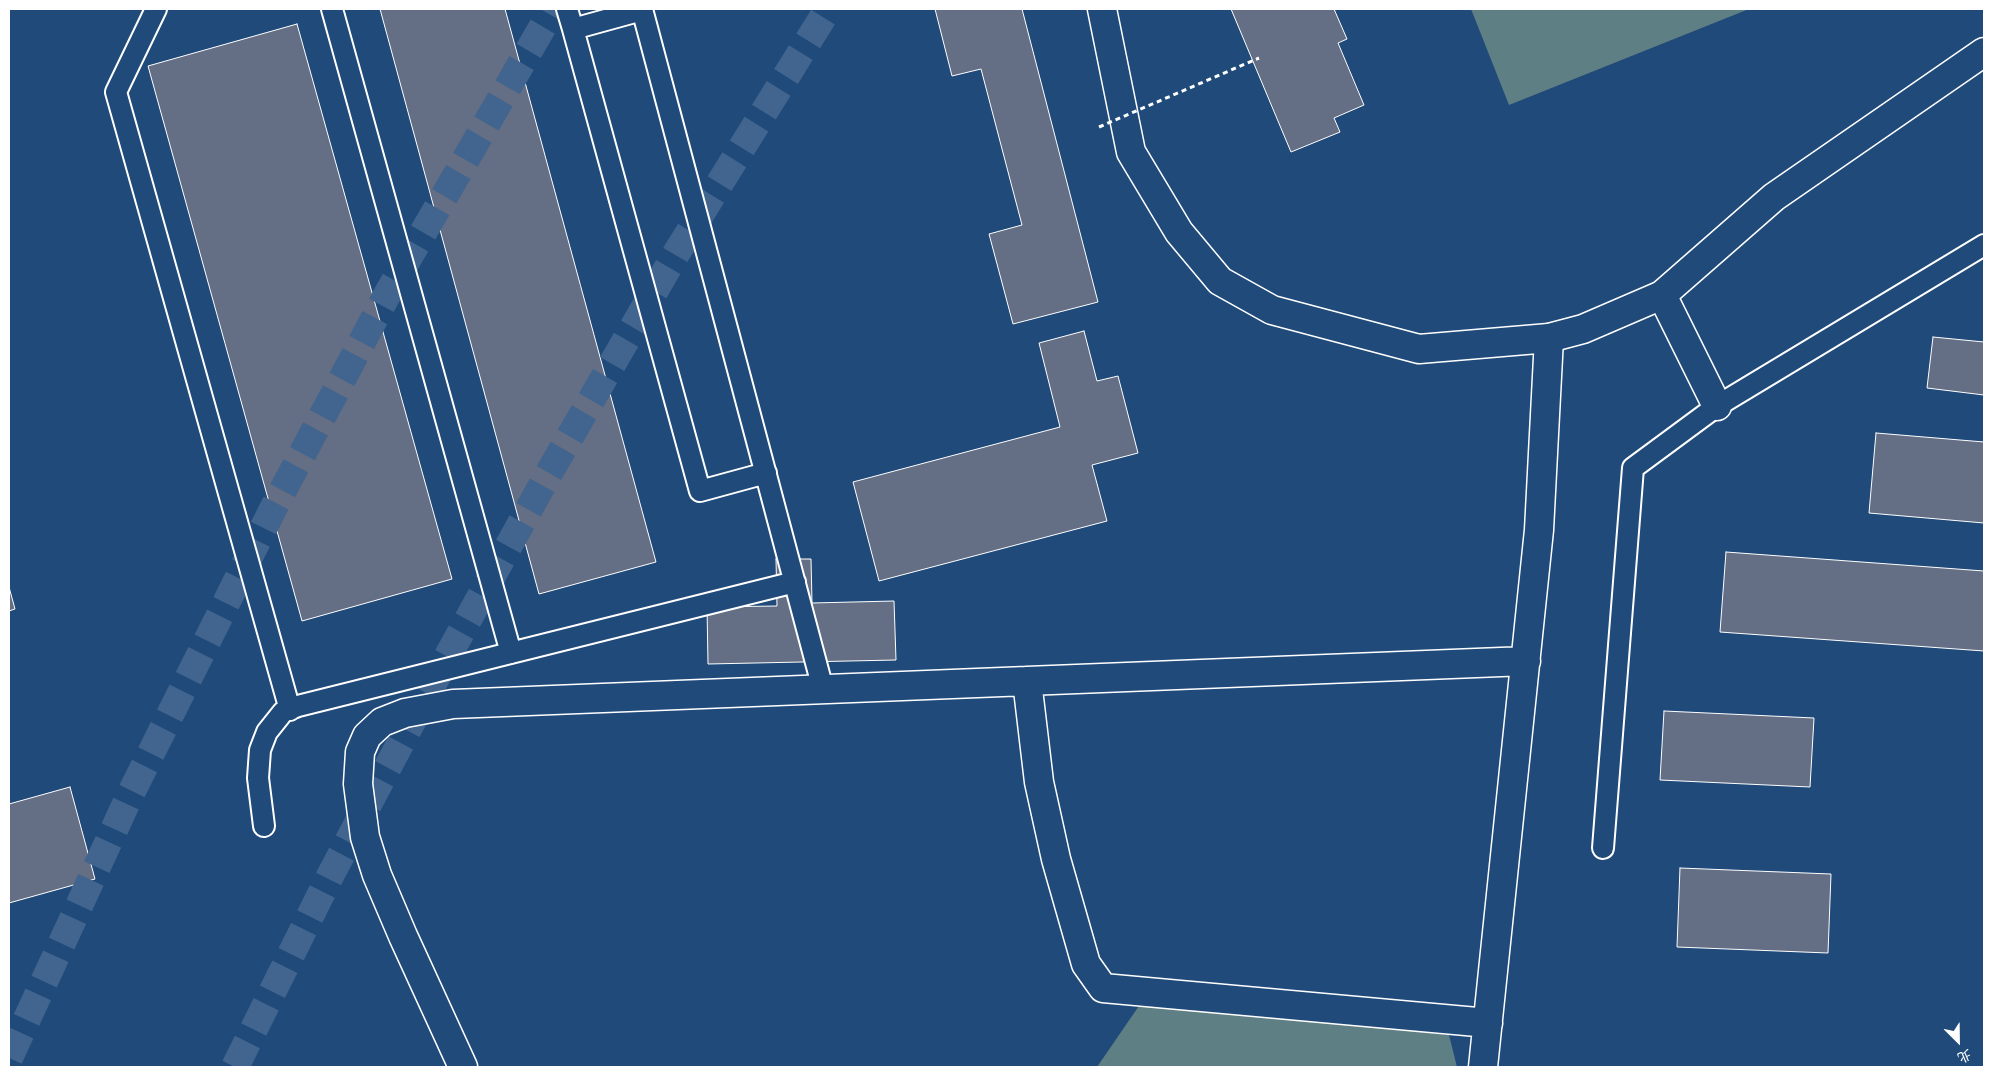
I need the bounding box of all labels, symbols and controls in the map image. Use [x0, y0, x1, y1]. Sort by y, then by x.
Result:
north arrow [1933, 1016, 1983, 1066]
text: 北 [1954, 1043, 1975, 1068]

